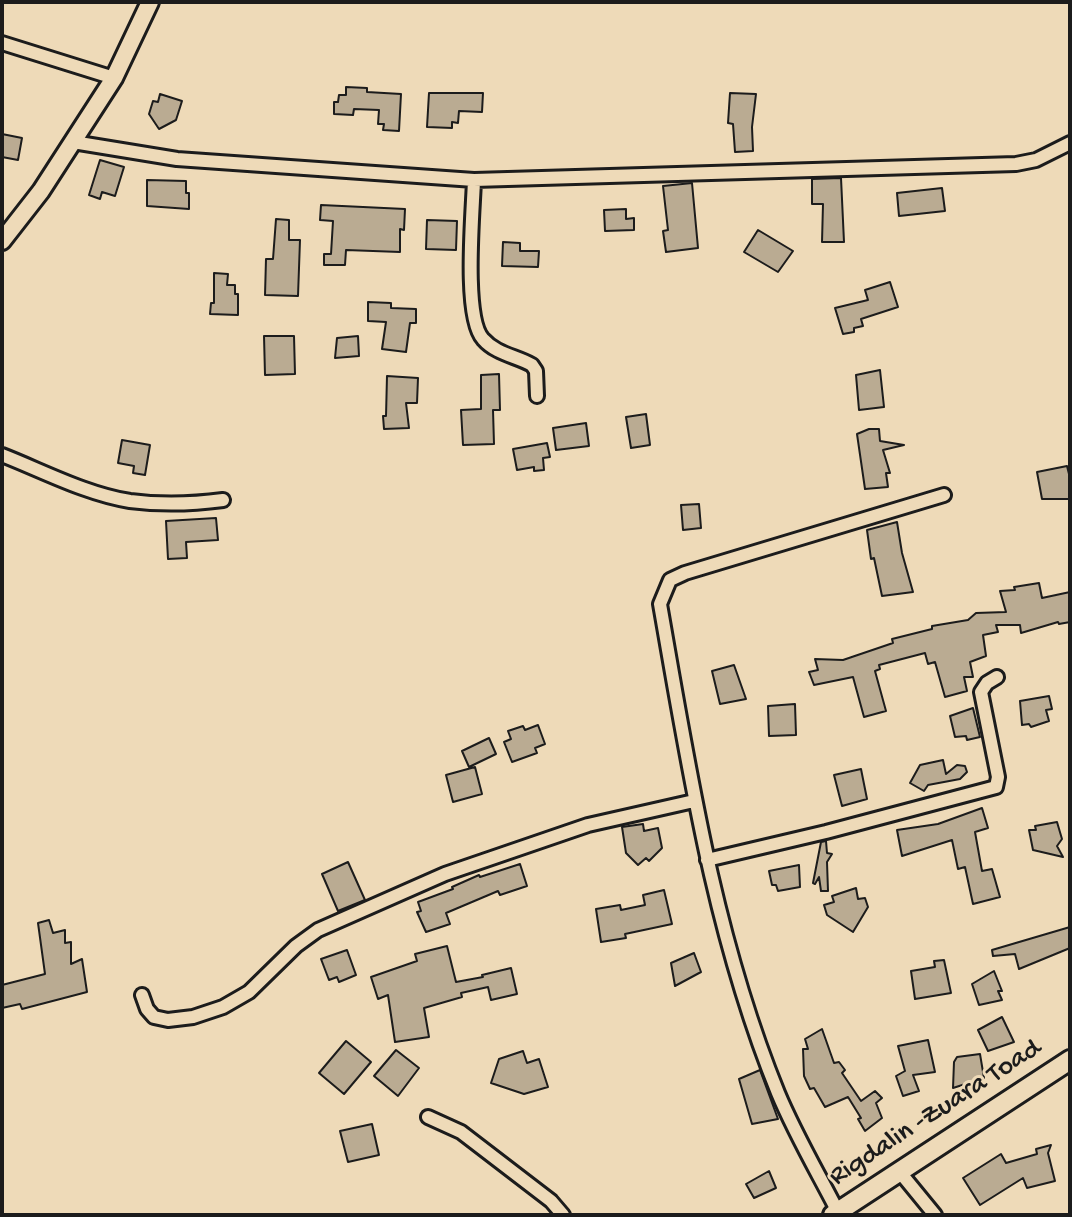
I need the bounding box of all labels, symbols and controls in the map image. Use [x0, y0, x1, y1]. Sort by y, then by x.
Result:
street label: Rigdalin -Zuara Toad [824, 1033, 1048, 1195]

